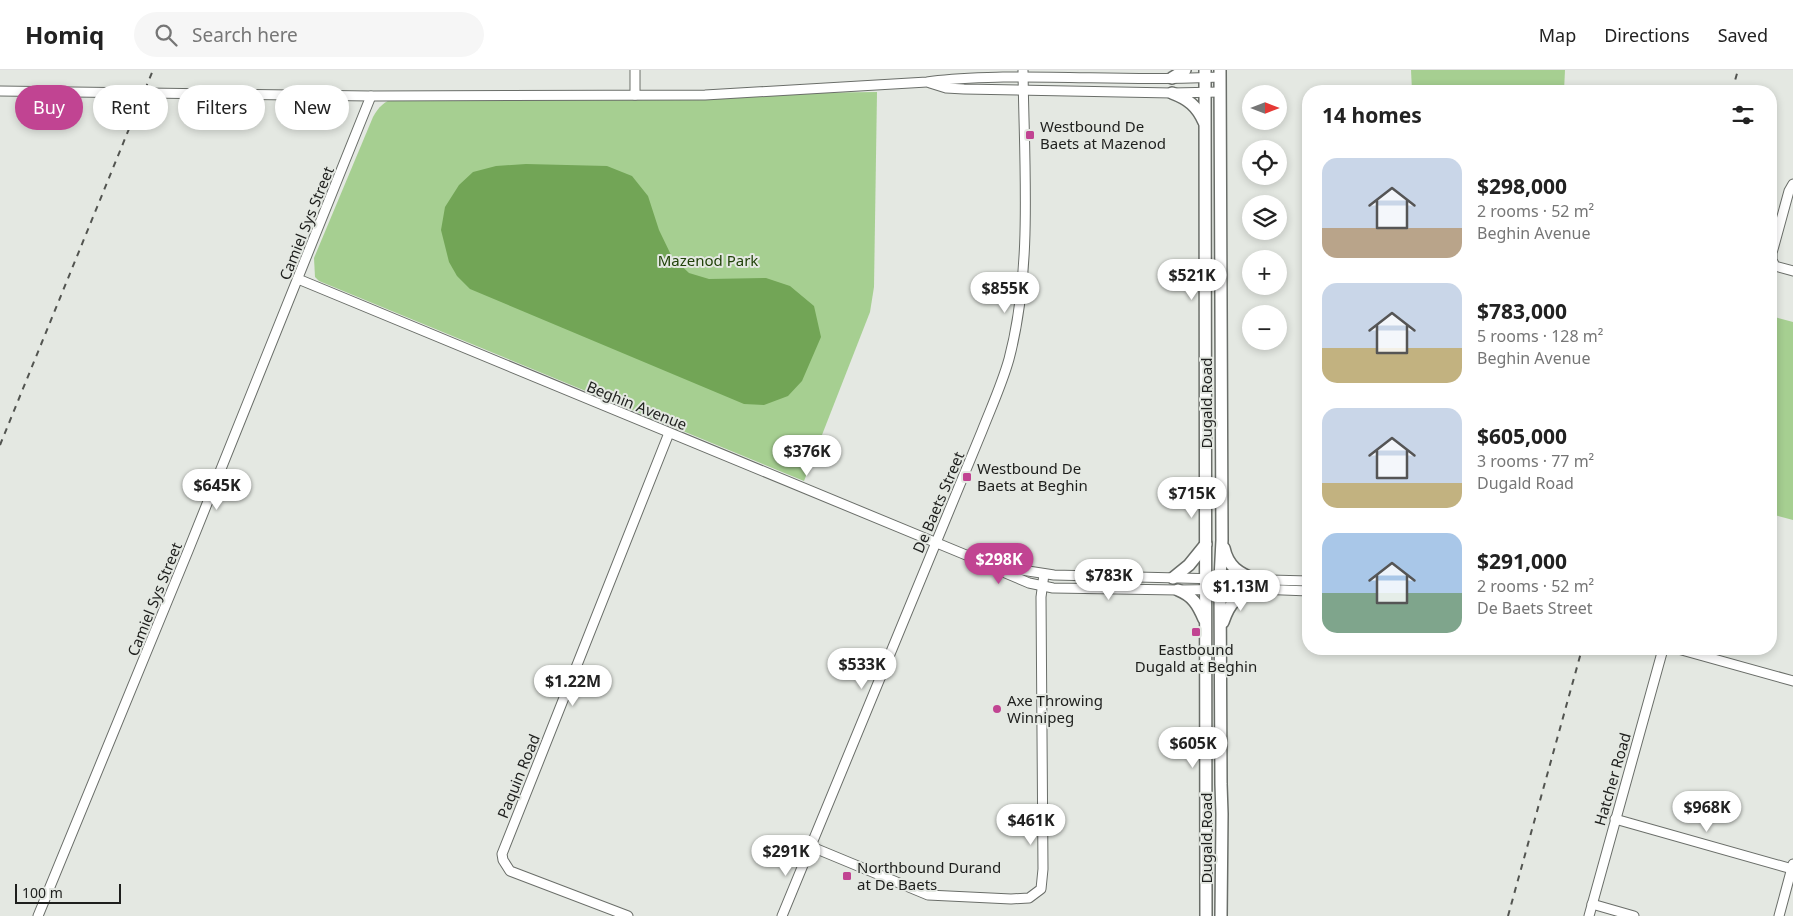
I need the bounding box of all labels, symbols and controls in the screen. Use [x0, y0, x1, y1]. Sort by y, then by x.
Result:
search box [134, 12, 484, 57]
text: Homiq [25, 18, 104, 51]
icon: search [152, 21, 180, 49]
text: Search here [192, 22, 298, 48]
text: Map [1539, 23, 1576, 47]
text: Directions [1604, 23, 1690, 47]
text: Saved [1718, 23, 1768, 47]
chip: Buy [15, 85, 83, 130]
chip: Rent [93, 85, 168, 130]
chip: Filters [178, 85, 265, 130]
chip: New [275, 85, 349, 130]
north arrow [1242, 85, 1288, 130]
map controls [1242, 85, 1287, 350]
text: 14 homes [1322, 101, 1422, 129]
icon: filters [1729, 101, 1757, 129]
place label: Westbound De Baets at Mazenod [1040, 116, 1166, 153]
marker: Westbound De Baets at Mazenod [1024, 129, 1036, 141]
button: locate [1242, 140, 1287, 185]
street label: Camiel Sys Street [274, 163, 338, 283]
text: $298,000 [1477, 172, 1567, 200]
icon: home [1362, 178, 1422, 238]
button: layers [1242, 195, 1287, 240]
text: 2 rooms · 52 m² [1477, 200, 1594, 222]
text: Beghin Avenue [1477, 222, 1591, 244]
park label: Mazenod Park [658, 250, 758, 270]
button: + [1242, 250, 1287, 295]
pin: $521K [1157, 258, 1227, 301]
text: $521K [1168, 264, 1216, 286]
pin: $855K [970, 272, 1040, 314]
text: $855K [981, 277, 1029, 299]
text: $783,000 [1477, 297, 1567, 325]
icon: home [1362, 303, 1422, 363]
button: − [1242, 305, 1287, 350]
text: 5 rooms · 128 m² [1477, 325, 1603, 347]
text: Beghin Avenue [1477, 347, 1591, 369]
street label: Dugald Road [1196, 358, 1216, 448]
street label: Beghin Avenue [584, 376, 690, 434]
text: $605,000 [1477, 422, 1567, 450]
icon: home [1362, 428, 1422, 488]
pin: $376K [772, 434, 842, 477]
text: $376K [783, 440, 831, 462]
street label: De Baets Street [908, 448, 969, 556]
text: 3 rooms · 77 m² [1477, 450, 1594, 472]
place label: Westbound De Baets at Beghin [977, 458, 1088, 495]
pin: $645K [182, 468, 252, 511]
marker: Westbound De Baets at Beghin [961, 471, 973, 483]
text: Dugald Road [1477, 472, 1574, 494]
text: $645K [193, 474, 241, 496]
pin: $715K [1157, 476, 1227, 519]
text: $715K [1168, 482, 1216, 504]
street label: Camiel Sys Street [122, 539, 186, 659]
pin: $298K [964, 542, 1034, 585]
text: $291,000 [1477, 547, 1567, 575]
text: $298K [975, 548, 1023, 570]
icon: home [1362, 553, 1422, 613]
pin: $783K [1074, 558, 1144, 601]
text: $783K [1085, 564, 1133, 586]
pin: $1.13M [1200, 570, 1282, 612]
text: $1.13M [1213, 575, 1269, 597]
text: 2 rooms · 52 m² [1477, 575, 1594, 597]
text: De Baets Street [1477, 597, 1593, 619]
marker: Eastbound Dugald at Beghin [1190, 626, 1202, 638]
place label: Eastbound Dugald at Beghin [1135, 639, 1257, 676]
pin: $533K [827, 648, 897, 690]
text: $533K [838, 653, 886, 675]
pin: $1.22M [532, 664, 614, 707]
text: $1.22M [545, 670, 601, 692]
place label: Axe Throwing Winnipeg [1007, 690, 1103, 727]
marker: Axe Throwing Winnipeg [991, 703, 1003, 715]
pin: $605K [1158, 726, 1228, 769]
street label: Hatcher Road [1589, 730, 1635, 828]
street label: Paquin Road [492, 731, 544, 821]
text: $605K [1169, 732, 1217, 754]
pin: $968K [1672, 790, 1742, 833]
street label: Dugald Road [1196, 793, 1216, 883]
text: $968K [1683, 796, 1731, 818]
pin: $461K [996, 804, 1066, 846]
text: $461K [1007, 809, 1055, 831]
pin: $291K [751, 834, 821, 877]
text: $291K [762, 840, 810, 862]
place label: Northbound Durand at De Baets [857, 857, 1001, 894]
marker: Northbound Durand at De Baets [841, 870, 853, 882]
scale bar [15, 881, 121, 904]
text: 100 m [22, 883, 63, 902]

